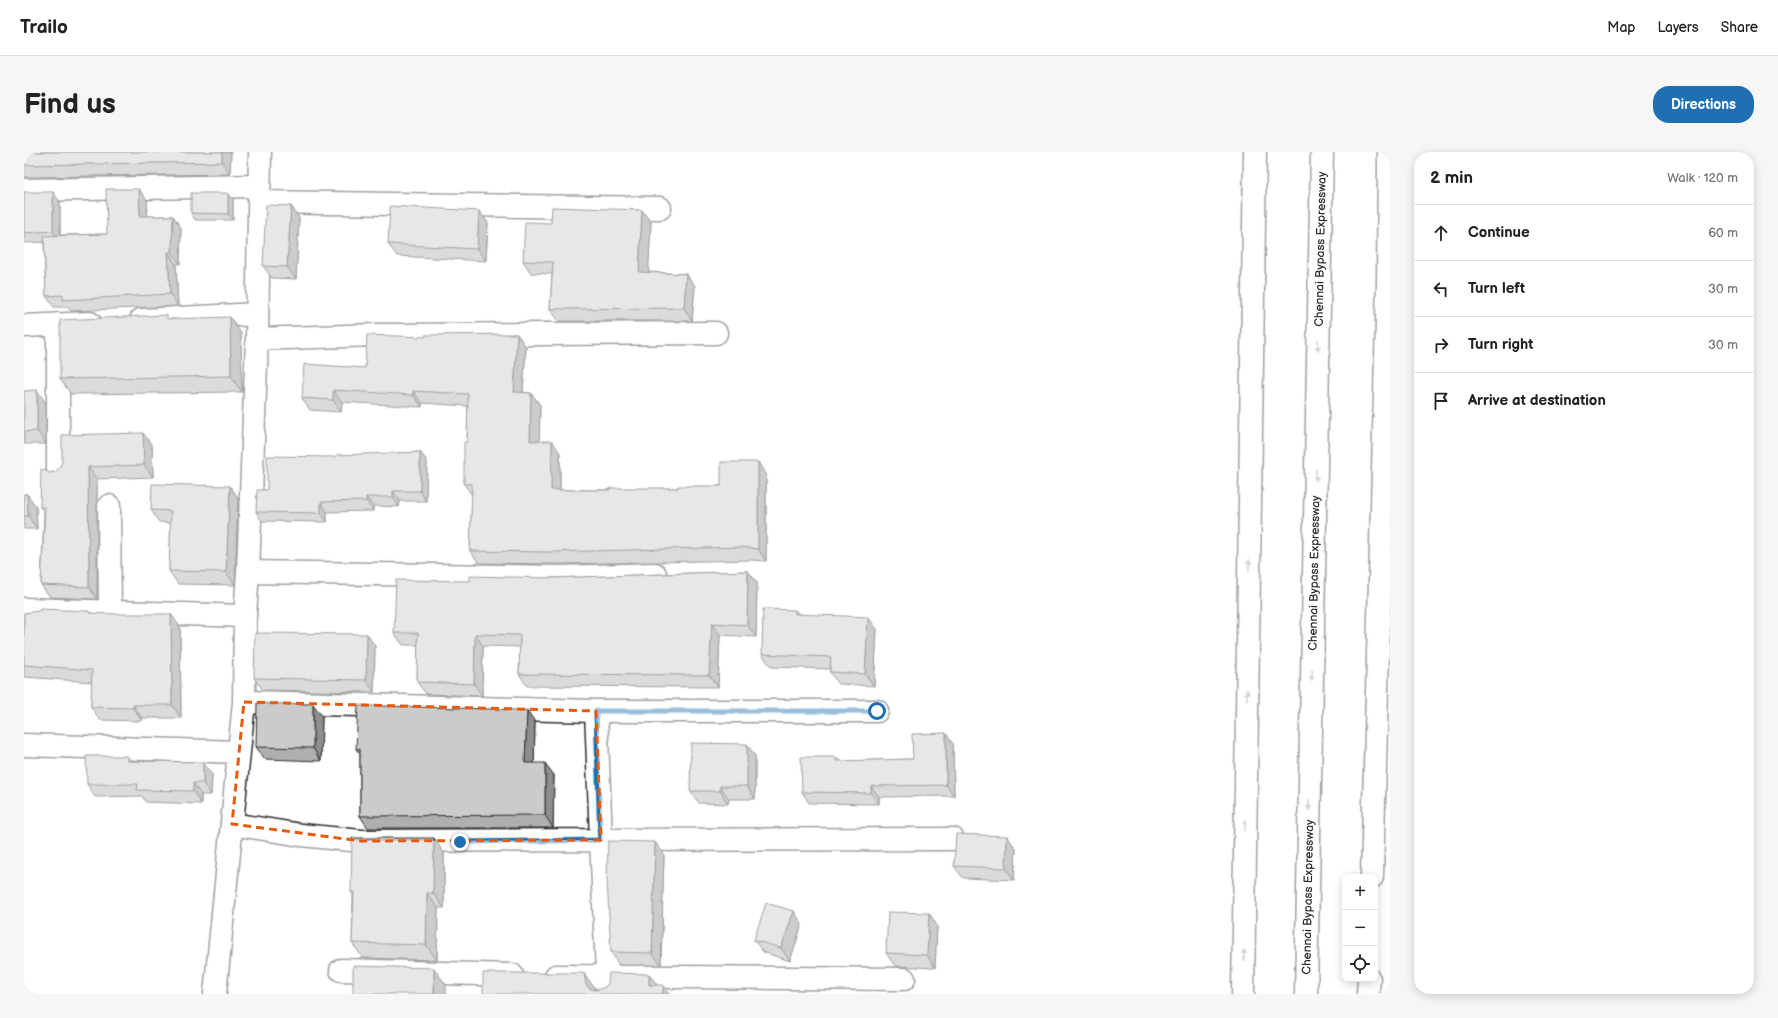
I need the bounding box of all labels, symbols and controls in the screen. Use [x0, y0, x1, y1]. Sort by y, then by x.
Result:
text: Trailo [20, 16, 68, 39]
text: Map [1607, 19, 1635, 36]
text: Layers [1657, 19, 1699, 36]
text: Share [1721, 19, 1758, 36]
button: Directions [1653, 86, 1754, 123]
text: Find us [24, 88, 116, 121]
text: 2 min [1430, 168, 1473, 188]
text: Walk · 120 m [1667, 170, 1738, 186]
street label: Chennai Bypass Expressway [1311, 171, 1329, 327]
icon: ahead [1430, 222, 1452, 244]
text: Continue [1468, 223, 1530, 242]
text: 60 m [1708, 225, 1738, 241]
icon: left [1430, 278, 1452, 300]
text: Turn left [1468, 279, 1525, 298]
text: 30 m [1708, 281, 1738, 297]
icon: right [1430, 334, 1452, 356]
text: Turn right [1468, 335, 1533, 354]
text: 30 m [1708, 337, 1738, 353]
one-way arrow [1315, 339, 1321, 352]
icon: arrive [1430, 390, 1452, 412]
text: Arrive at destination [1468, 391, 1606, 410]
one-way arrow [1312, 469, 1319, 481]
street label: Chennai Bypass Expressway [1305, 495, 1323, 651]
one-way arrow [1246, 558, 1252, 571]
one-way arrow [1309, 669, 1315, 682]
one-way arrow [1244, 688, 1250, 701]
route start [868, 702, 886, 720]
one-way arrow [1306, 799, 1313, 811]
one-way arrow [1242, 818, 1248, 831]
street label: Chennai Bypass Expressway [1299, 819, 1317, 975]
route end [451, 833, 469, 851]
map controls [1342, 874, 1378, 982]
button: + [1342, 874, 1378, 910]
button: − [1342, 910, 1378, 946]
button: locate [1342, 946, 1378, 982]
one-way arrow [1241, 948, 1247, 961]

